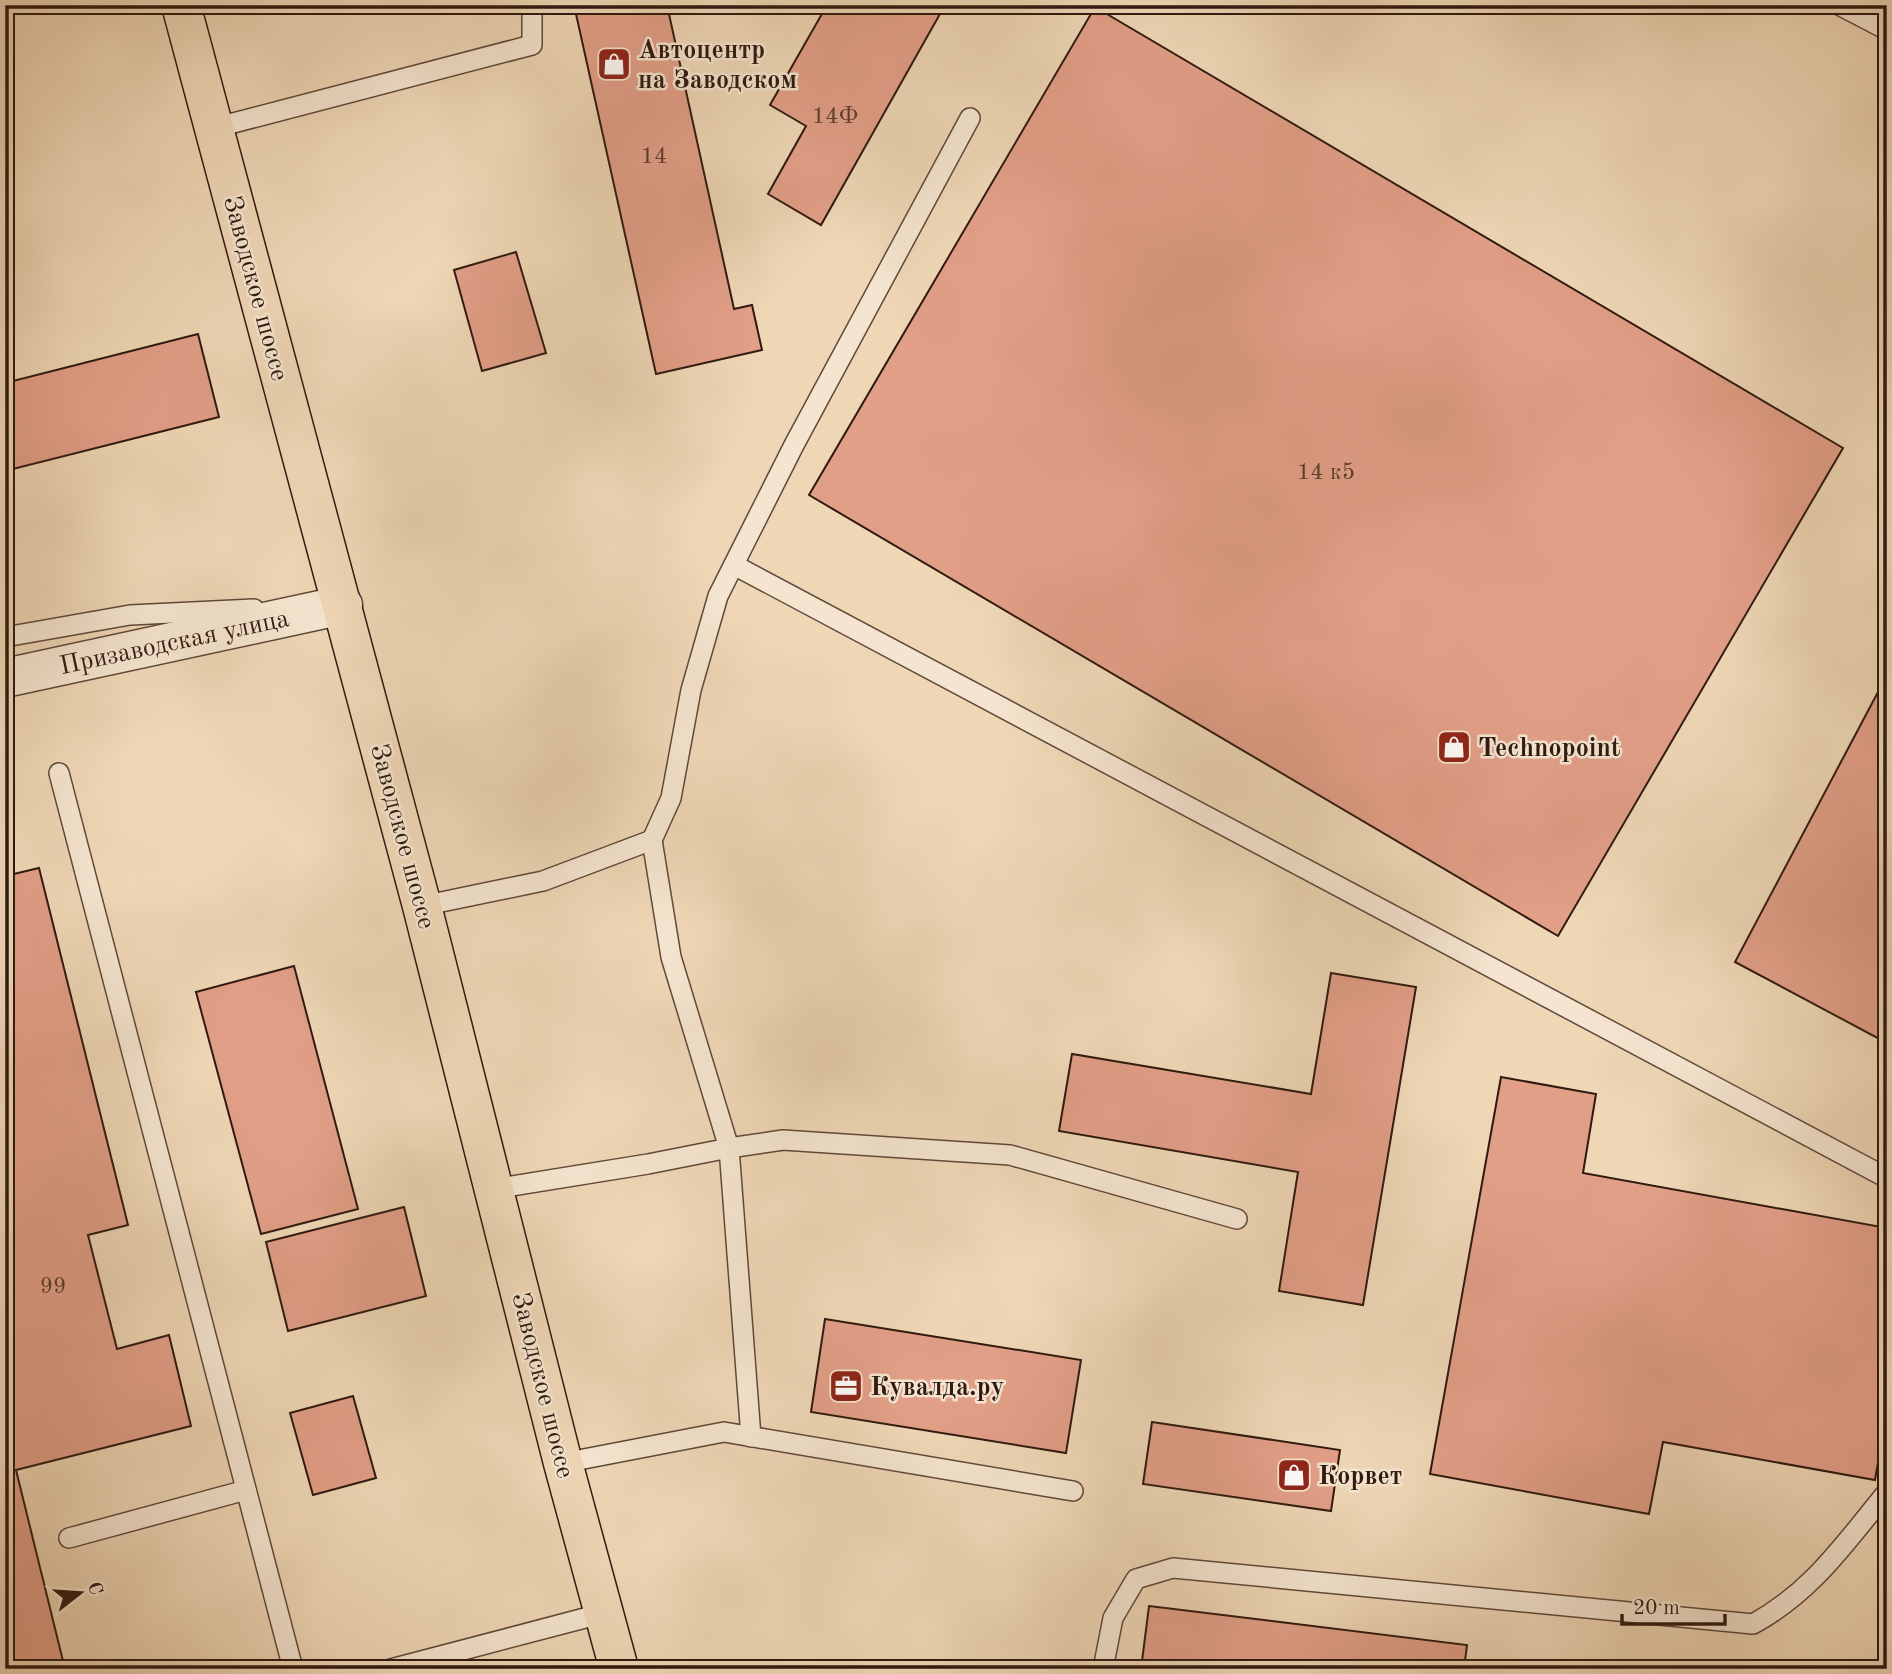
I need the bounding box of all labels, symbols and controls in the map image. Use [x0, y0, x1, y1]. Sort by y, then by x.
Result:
place label: Автоцентр на Заводском [638, 38, 797, 94]
shop icon: Автоцентр на Заводском [595, 45, 633, 83]
house number: 14Ф [812, 105, 858, 128]
house number: 14 [641, 145, 667, 168]
street label: Заводское шоссе [218, 193, 292, 384]
house number: 14 к5 [1297, 461, 1355, 484]
street label: Призаводская улица [57, 606, 292, 680]
shop icon: Technopoint [1435, 728, 1473, 766]
place label: Technopoint [1478, 736, 1620, 762]
street label: Заводское шоссе [365, 741, 439, 932]
house number: 99 [40, 1275, 66, 1298]
street label: Заводское шоссе [506, 1290, 578, 1481]
office icon: Кувалда.ру [827, 1367, 865, 1405]
place label: Кувалда.ру [870, 1375, 1004, 1401]
shop icon: Корвет [1275, 1456, 1313, 1494]
place label: Корвет [1318, 1464, 1402, 1490]
north arrow [46, 1558, 116, 1628]
text: С [83, 1580, 105, 1598]
scale bar [1622, 1583, 1726, 1627]
text: 20 m [1633, 1598, 1680, 1619]

